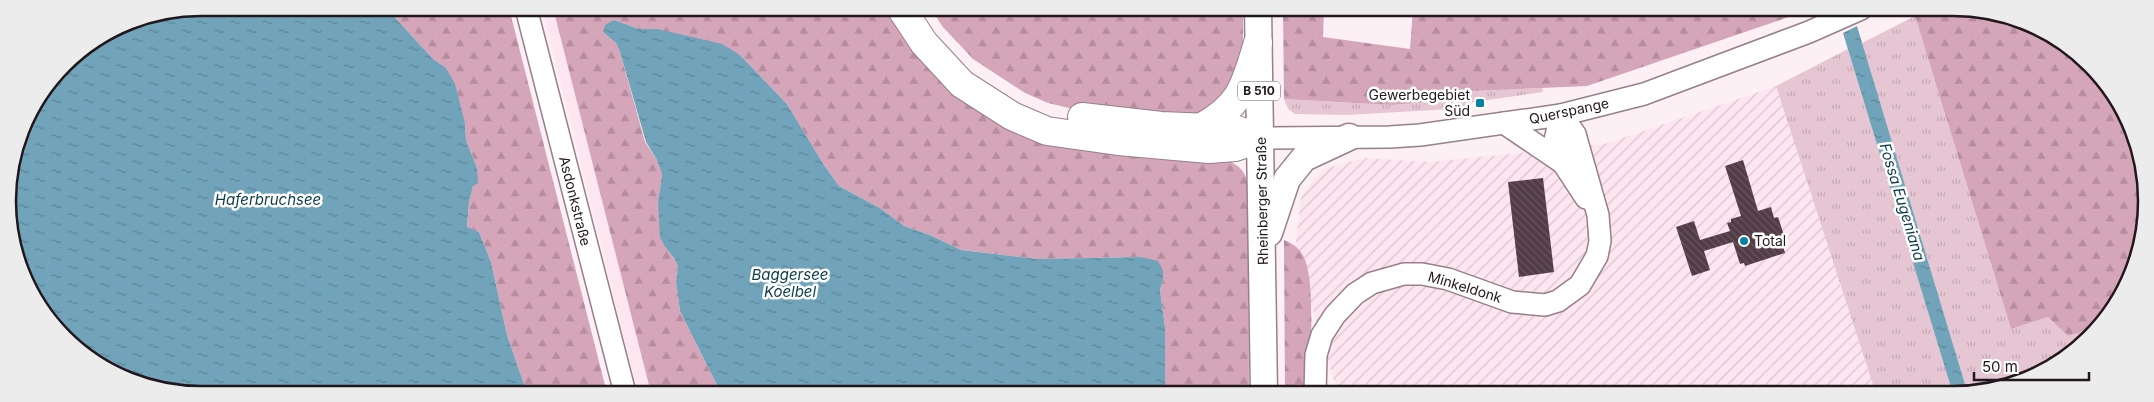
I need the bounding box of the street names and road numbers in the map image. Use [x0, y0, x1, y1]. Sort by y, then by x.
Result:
road number: B 510 [1238, 82, 1280, 100]
street label: Querspange [1527, 94, 1610, 127]
street label: Rheinberger Straße [1252, 137, 1271, 265]
street label: Asdonkstraße [556, 154, 595, 248]
street label: Minkeldonk [1426, 267, 1504, 306]

